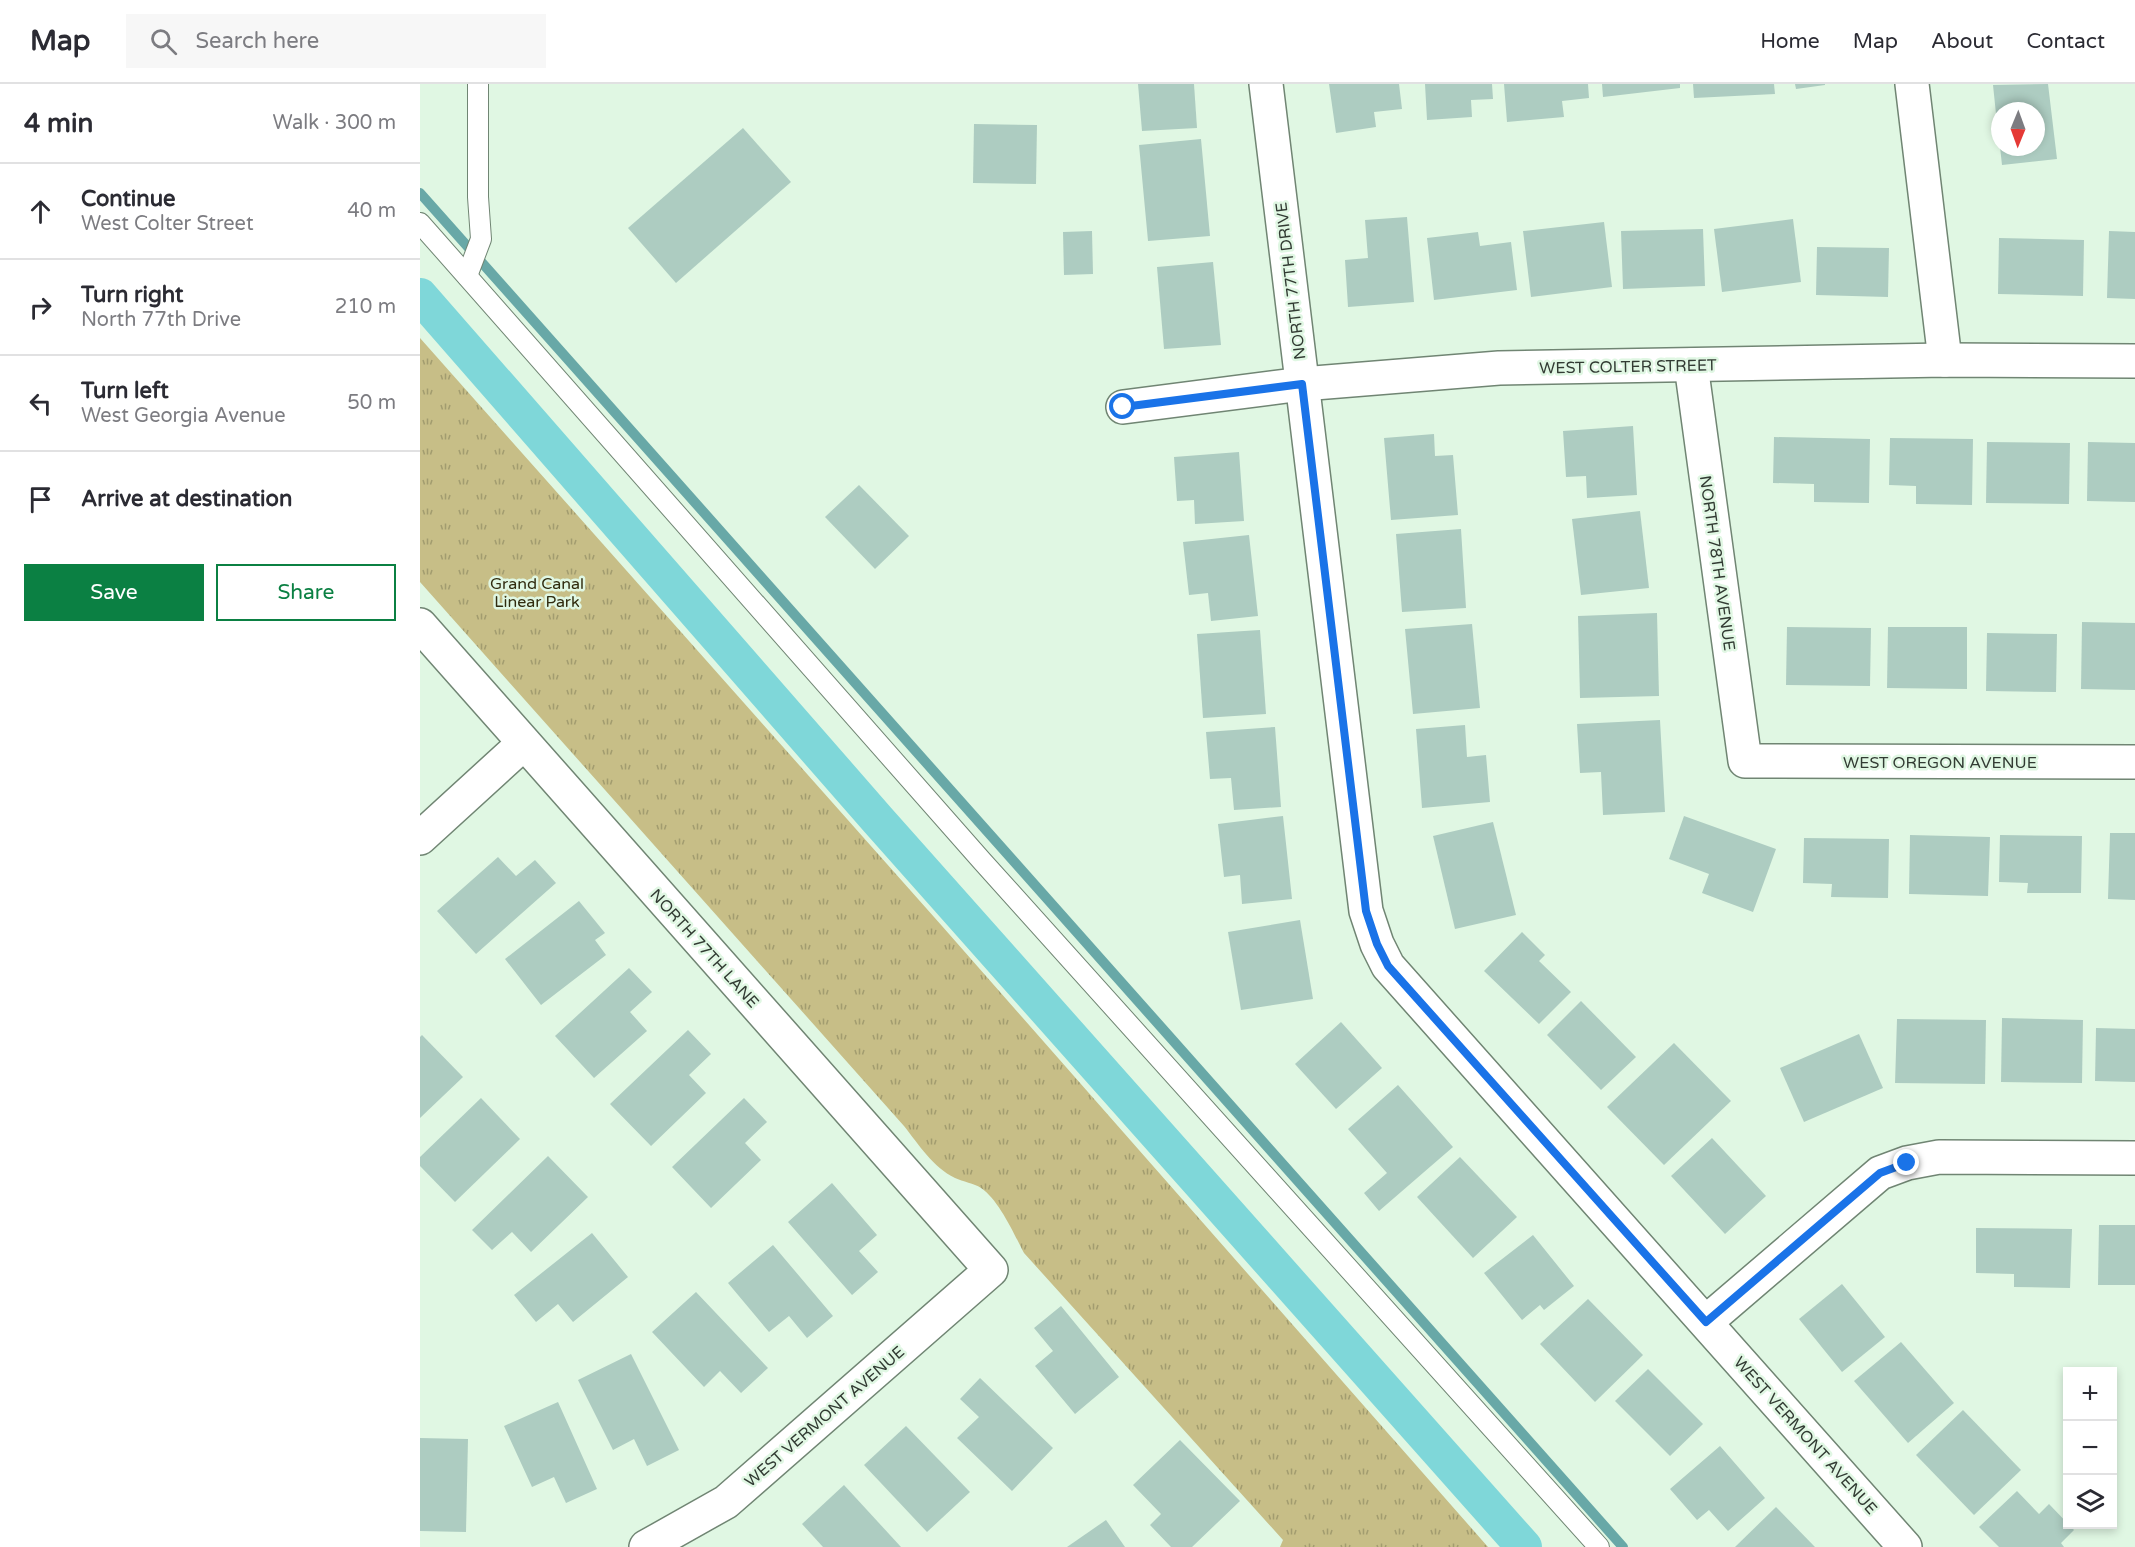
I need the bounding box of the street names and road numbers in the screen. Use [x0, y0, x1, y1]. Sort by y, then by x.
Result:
street label: NORTH 77TH DRIVE [1271, 201, 1311, 361]
street label: WEST COLTER STREET [1539, 355, 1717, 379]
street label: NORTH 78TH AVENUE [1695, 474, 1739, 652]
street label: WEST OREGON AVENUE [1843, 753, 2037, 773]
street label: NORTH 77TH LANE [646, 885, 763, 1012]
street label: WEST VERMONT AVENUE [741, 1342, 909, 1492]
street label: WEST VERMONT AVENUE [1729, 1353, 1881, 1519]

